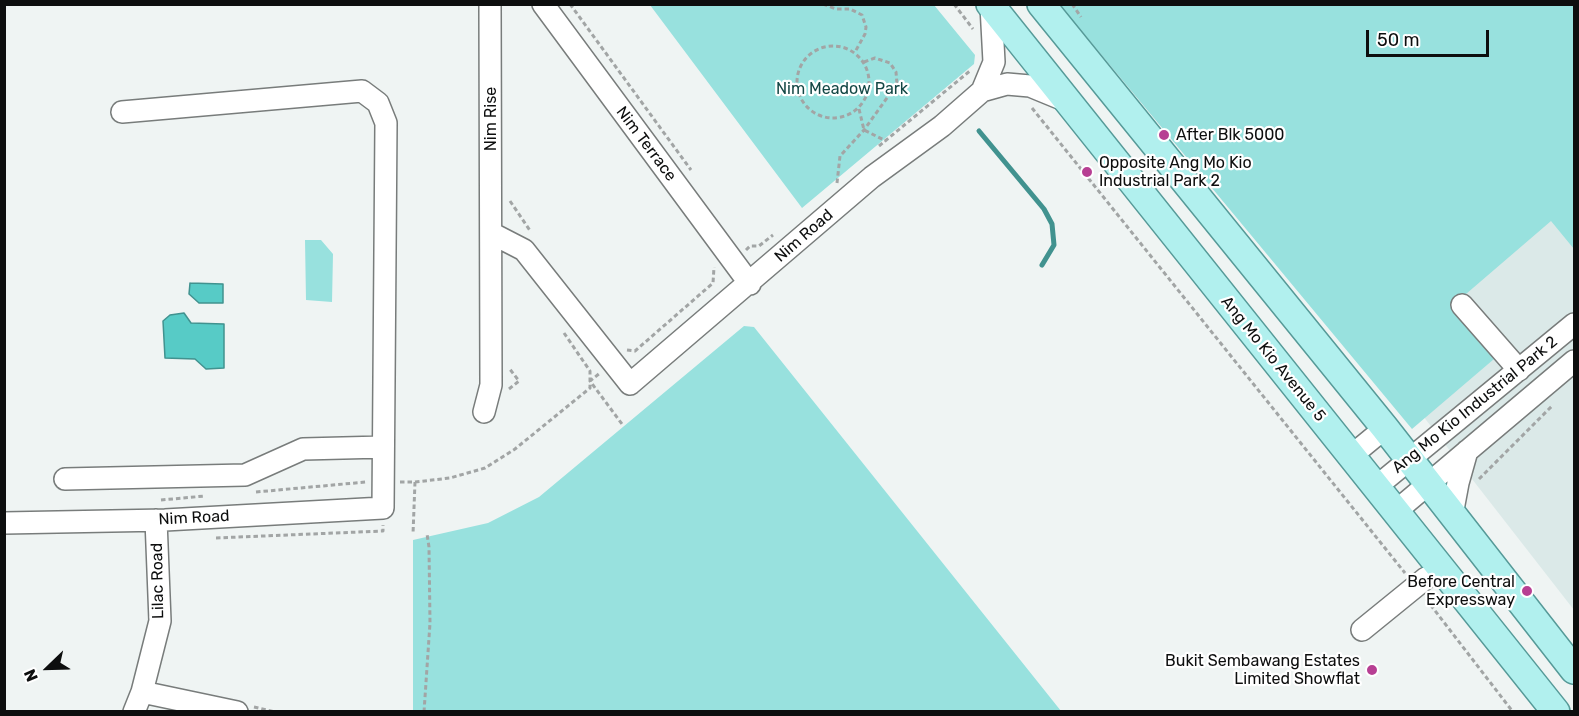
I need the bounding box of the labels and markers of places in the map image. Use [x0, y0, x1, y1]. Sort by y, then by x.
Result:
place label: After Blk 5000 [1176, 125, 1284, 145]
marker: After Blk 5000 [1157, 128, 1171, 142]
place label: Opposite Ang Mo Kio Industrial Park 2 [1099, 153, 1252, 191]
marker: Opposite Ang Mo Kio Industrial Park 2 [1080, 165, 1094, 179]
place label: Before Central Expressway [1407, 572, 1515, 610]
marker: Before Central Expressway [1520, 584, 1534, 598]
place label: Bukit Sembawang Estates Limited Showflat [1165, 651, 1360, 689]
marker: Bukit Sembawang Estates Limited Showflat [1365, 663, 1379, 677]

